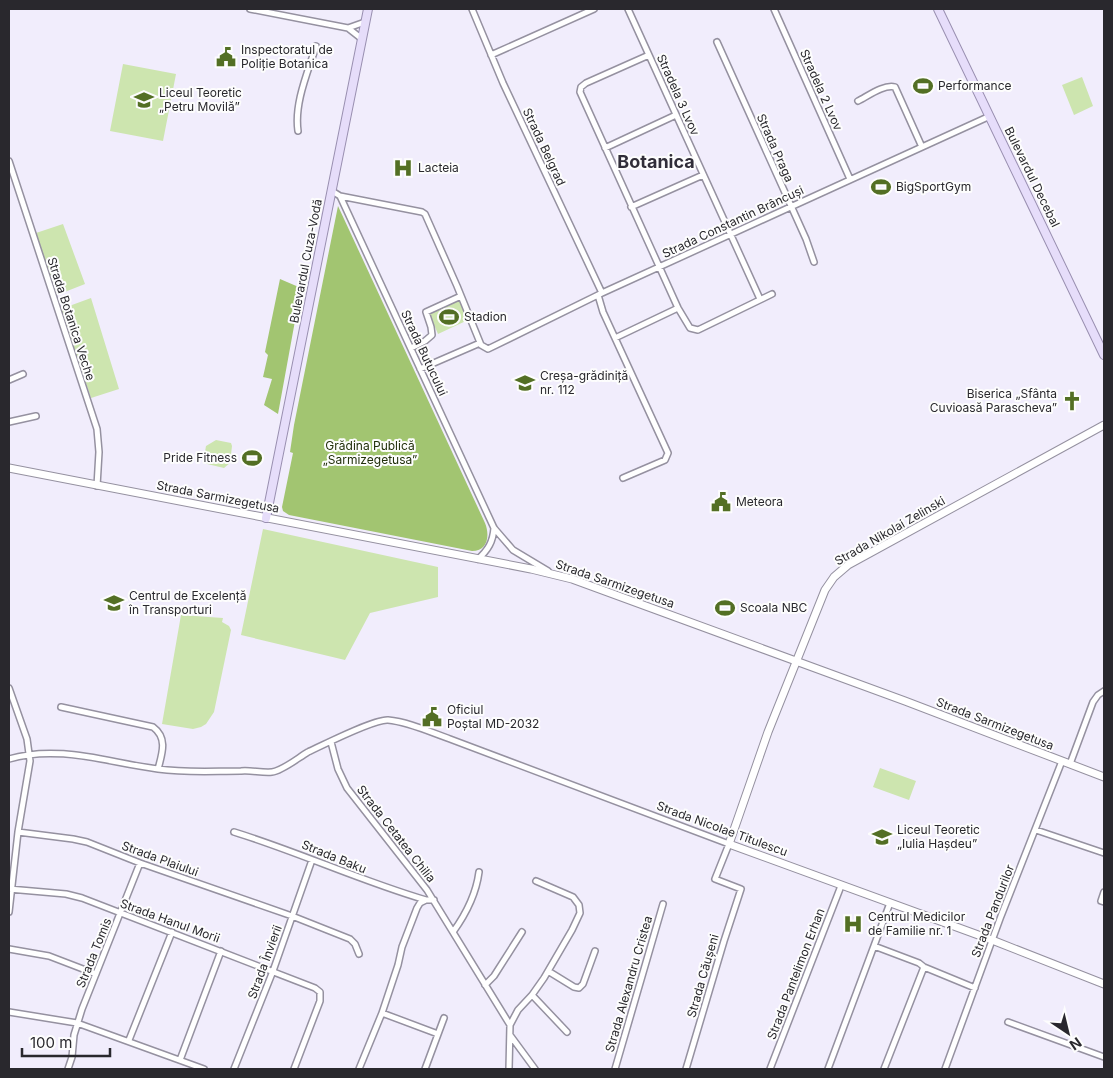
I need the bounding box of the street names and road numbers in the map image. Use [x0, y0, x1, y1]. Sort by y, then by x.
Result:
street label: Stradela 2 Lvov [797, 47, 846, 133]
street label: Stradela 3 Lvov [654, 52, 703, 138]
street label: Strada Belgrad [520, 106, 569, 188]
street label: Strada Praga [754, 111, 797, 184]
street label: Bulevardul Decebal [1002, 124, 1063, 229]
street label: Strada Constantin Brâncuși [660, 182, 806, 261]
street label: Bulevardul Cuza-Vodă [286, 198, 325, 324]
street label: Strada Botanica Veche [44, 255, 99, 382]
street label: Strada Butucului [398, 307, 451, 398]
street label: Strada Sarmizegetusa [155, 477, 281, 516]
street label: Strada Nikolai Zelinski [832, 493, 948, 568]
street label: Strada Sarmizegetusa [554, 556, 677, 611]
street label: Strada Sarmizegetusa [934, 694, 1056, 753]
street label: Strada Cetatea Chilia [354, 782, 439, 885]
street label: Strada Nicolae Titulescu [655, 798, 790, 859]
street label: Strada Baku [300, 837, 369, 876]
street label: Strada Plaiului [120, 838, 201, 879]
street label: Strada Pandurilor [968, 862, 1017, 959]
street label: Strada Hanul Morii [118, 896, 222, 946]
street label: Strada Pantelimon Erhan [764, 906, 828, 1042]
street label: Strada Alexandru Cristea [602, 914, 655, 1054]
street label: Strada Tomis [73, 916, 114, 990]
street label: Strada Învierii [244, 923, 285, 1001]
street label: Strada Căușeni [683, 932, 722, 1019]

